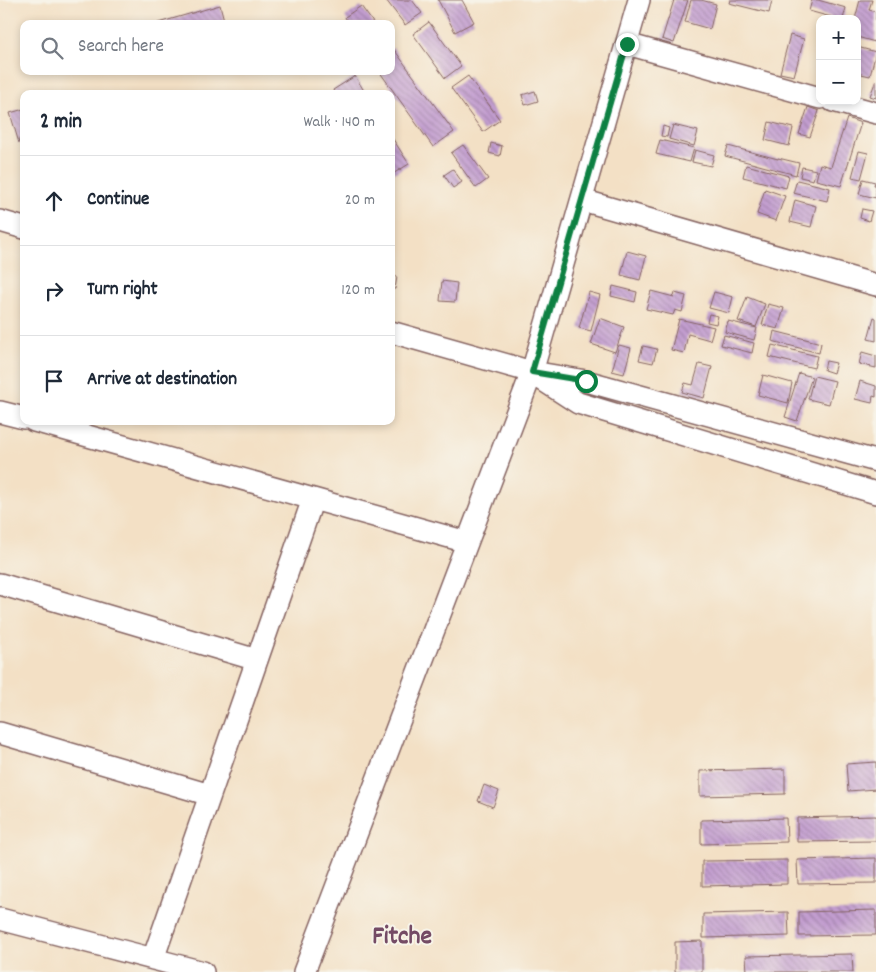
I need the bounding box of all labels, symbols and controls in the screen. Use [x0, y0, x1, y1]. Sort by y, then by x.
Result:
map controls [816, 15, 861, 105]
button: + [816, 15, 861, 60]
search box [20, 20, 395, 75]
route end [616, 33, 639, 56]
icon: search [38, 34, 66, 62]
text: Search here [78, 34, 164, 61]
button: − [816, 60, 861, 105]
text: 2 min [40, 108, 82, 138]
text: Walk · 140 m [303, 111, 375, 134]
icon: ahead [40, 187, 68, 215]
text: Continue [87, 187, 149, 214]
text: 20 m [345, 189, 375, 212]
icon: right [40, 277, 68, 305]
text: Turn right [87, 277, 158, 304]
text: 120 m [341, 279, 375, 302]
icon: arrive [40, 367, 68, 395]
text: Arrive at destination [87, 367, 237, 394]
route start [575, 370, 598, 393]
district label: Fitche [372, 919, 432, 956]

